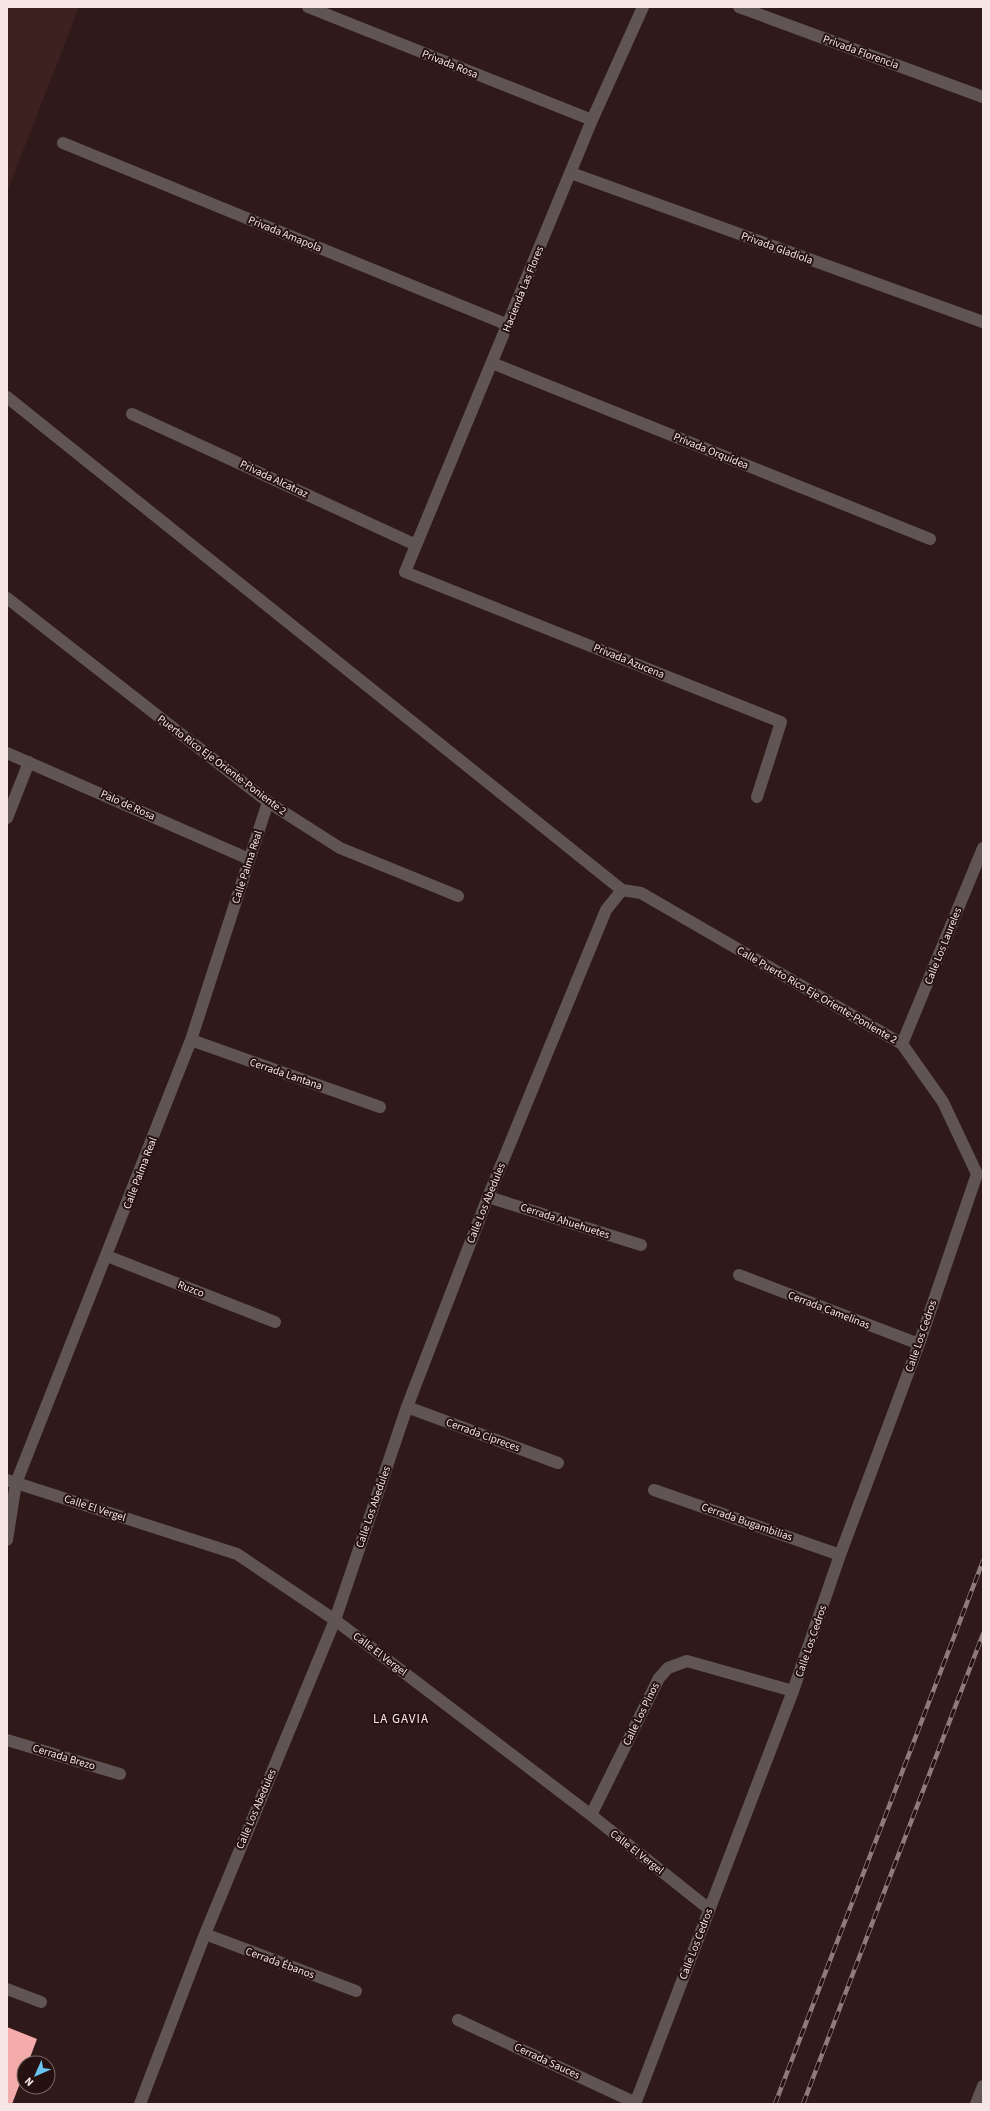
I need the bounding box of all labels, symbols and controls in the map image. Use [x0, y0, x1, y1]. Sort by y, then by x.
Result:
street label: Privada Florencia [821, 31, 901, 73]
street label: Privada Rosa [420, 46, 480, 82]
street label: Privada Amapola [246, 212, 324, 256]
street label: Privada Gladiola [739, 228, 815, 268]
street label: Hacienda Las Flores [499, 243, 547, 334]
street label: Privada Orquídea [671, 429, 751, 473]
street label: Privada Alcatraz [237, 457, 311, 501]
street label: Privada Azucena [591, 640, 667, 682]
street label: Puerto Rico Eje Oriente-Poniente 2 [154, 711, 290, 819]
street label: Palo de Rosa [98, 786, 158, 824]
street label: Calle Palma Real [228, 828, 266, 905]
street label: Calle Los Laureles [921, 905, 965, 987]
street label: Calle Puerto Rico Eje Oriente-Poniente 2 [734, 943, 900, 1047]
street label: Cerrada Lantana [248, 1055, 324, 1093]
street label: Calle Palma Real [119, 1135, 161, 1211]
street label: Calle Los Abedules [463, 1160, 509, 1245]
street label: Cerrada Ahuehuetes [519, 1200, 612, 1243]
street label: Ruzco [175, 1277, 207, 1301]
street label: Cerrada Camelinas [786, 1287, 872, 1333]
street label: Calle Los Cedros [902, 1298, 940, 1374]
street label: Cerrada Cipreces [444, 1415, 522, 1455]
street label: Calle Los Abedules [352, 1464, 394, 1550]
street label: Calle El Vergel [62, 1491, 128, 1525]
street label: Cerrada Bugambilias [699, 1499, 795, 1545]
street label: Calle Los Cedros [792, 1603, 830, 1679]
street label: Calle El Vergel [350, 1629, 410, 1679]
street label: Calle Los Pinos [619, 1680, 663, 1748]
district label: LA GAVIA [373, 1710, 429, 1728]
street label: Cerrada Brezo [31, 1740, 97, 1774]
street label: Calle Los Abedules [232, 1766, 280, 1851]
street label: Calle El Vergel [607, 1826, 667, 1878]
street label: Calle Los Cedros [676, 1906, 717, 1982]
street label: Cerrada Ébanos [243, 1944, 317, 1983]
street label: Cerrada Sauces [512, 2039, 583, 2083]
north arrow [16, 2055, 56, 2095]
text: N [21, 2074, 37, 2090]

